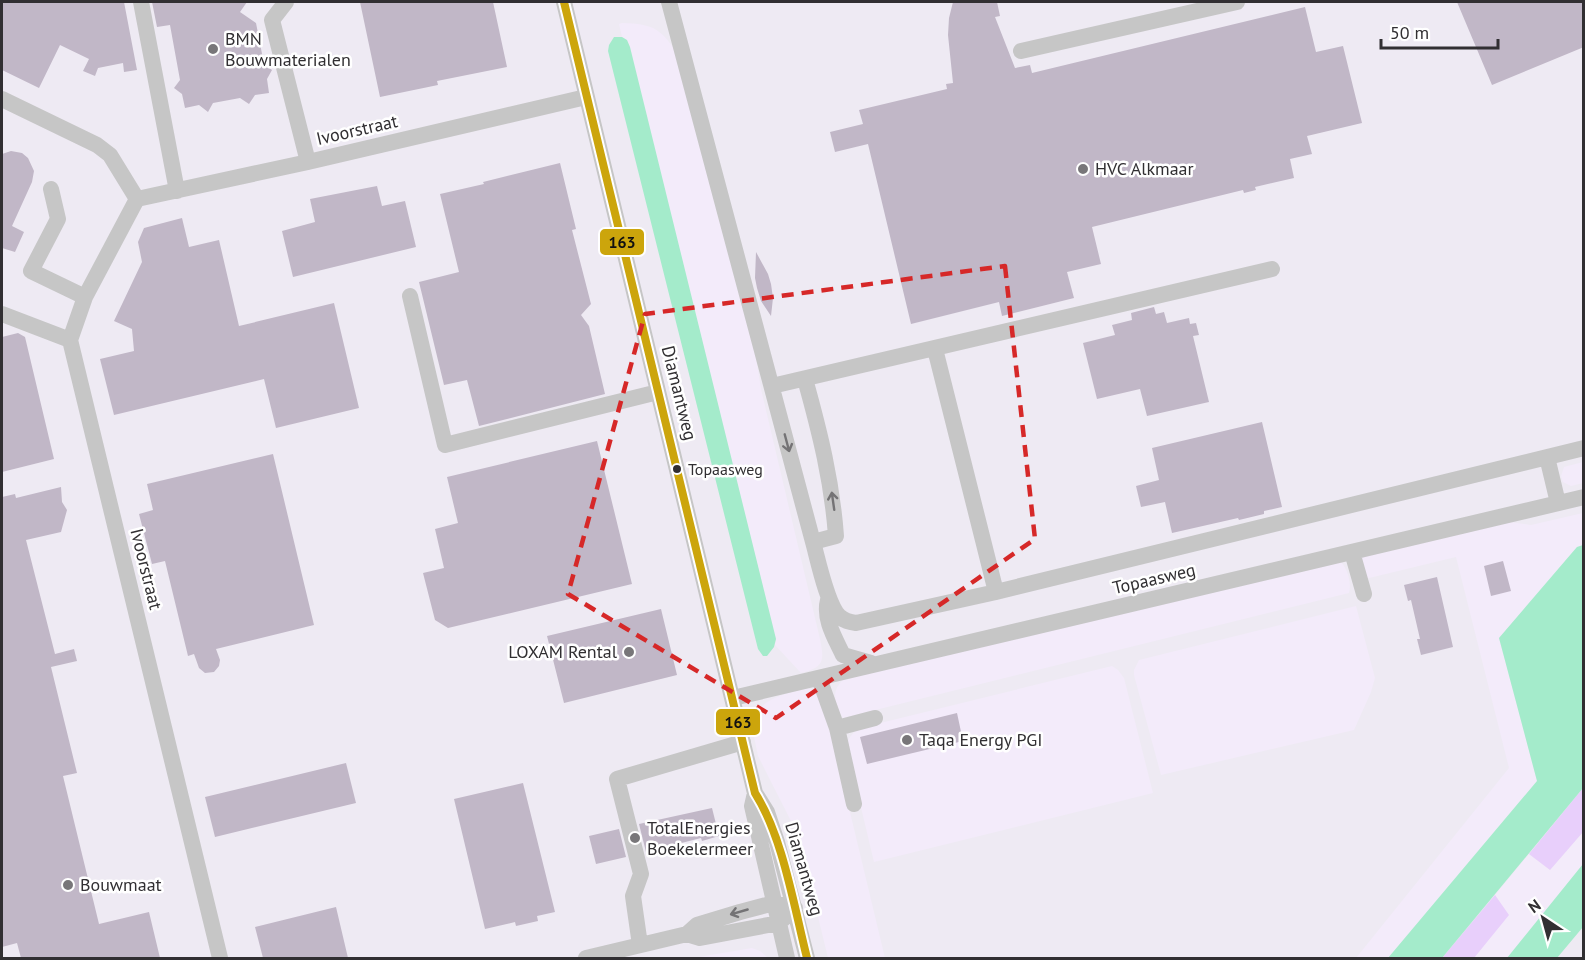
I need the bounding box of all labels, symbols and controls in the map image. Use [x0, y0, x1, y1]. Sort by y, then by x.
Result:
scale bar [1381, 12, 1498, 50]
text: 50 m [1390, 21, 1429, 44]
place label: BMN Bouwmaterialen [225, 27, 351, 71]
marker: BMN Bouwmaterialen [206, 42, 220, 56]
street label: Ivoorstraat [314, 109, 400, 150]
place label: HVC Alkmaar [1095, 157, 1194, 180]
marker: HVC Alkmaar [1076, 162, 1090, 176]
line badge: 163 [599, 228, 645, 256]
text: 163 [608, 232, 636, 252]
street label: Diamantweg [657, 343, 702, 443]
one-way arrow [781, 433, 793, 452]
place label: Topaasweg [688, 459, 763, 479]
marker: Topaasweg [671, 463, 683, 475]
one-way arrow [827, 492, 838, 512]
street label: Ivoorstraat [125, 526, 168, 612]
street label: Topaasweg [1110, 558, 1197, 599]
place label: LOXAM Rental [508, 640, 618, 663]
marker: LOXAM Rental [622, 645, 636, 659]
line badge: 163 [715, 708, 761, 736]
text: 163 [724, 712, 752, 732]
place label: Taqa Energy PGI [919, 728, 1042, 751]
marker: Taqa Energy PGI [900, 733, 914, 747]
place label: TotalEnergies Boekelermeer [647, 816, 753, 860]
street label: Diamantweg [780, 819, 829, 918]
marker: TotalEnergies Boekelermeer [628, 831, 642, 845]
place label: Bouwmaat [80, 873, 162, 896]
marker: Bouwmaat [61, 878, 75, 892]
north arrow [1513, 888, 1573, 948]
text: N [1524, 895, 1544, 917]
one-way arrow [730, 907, 749, 918]

